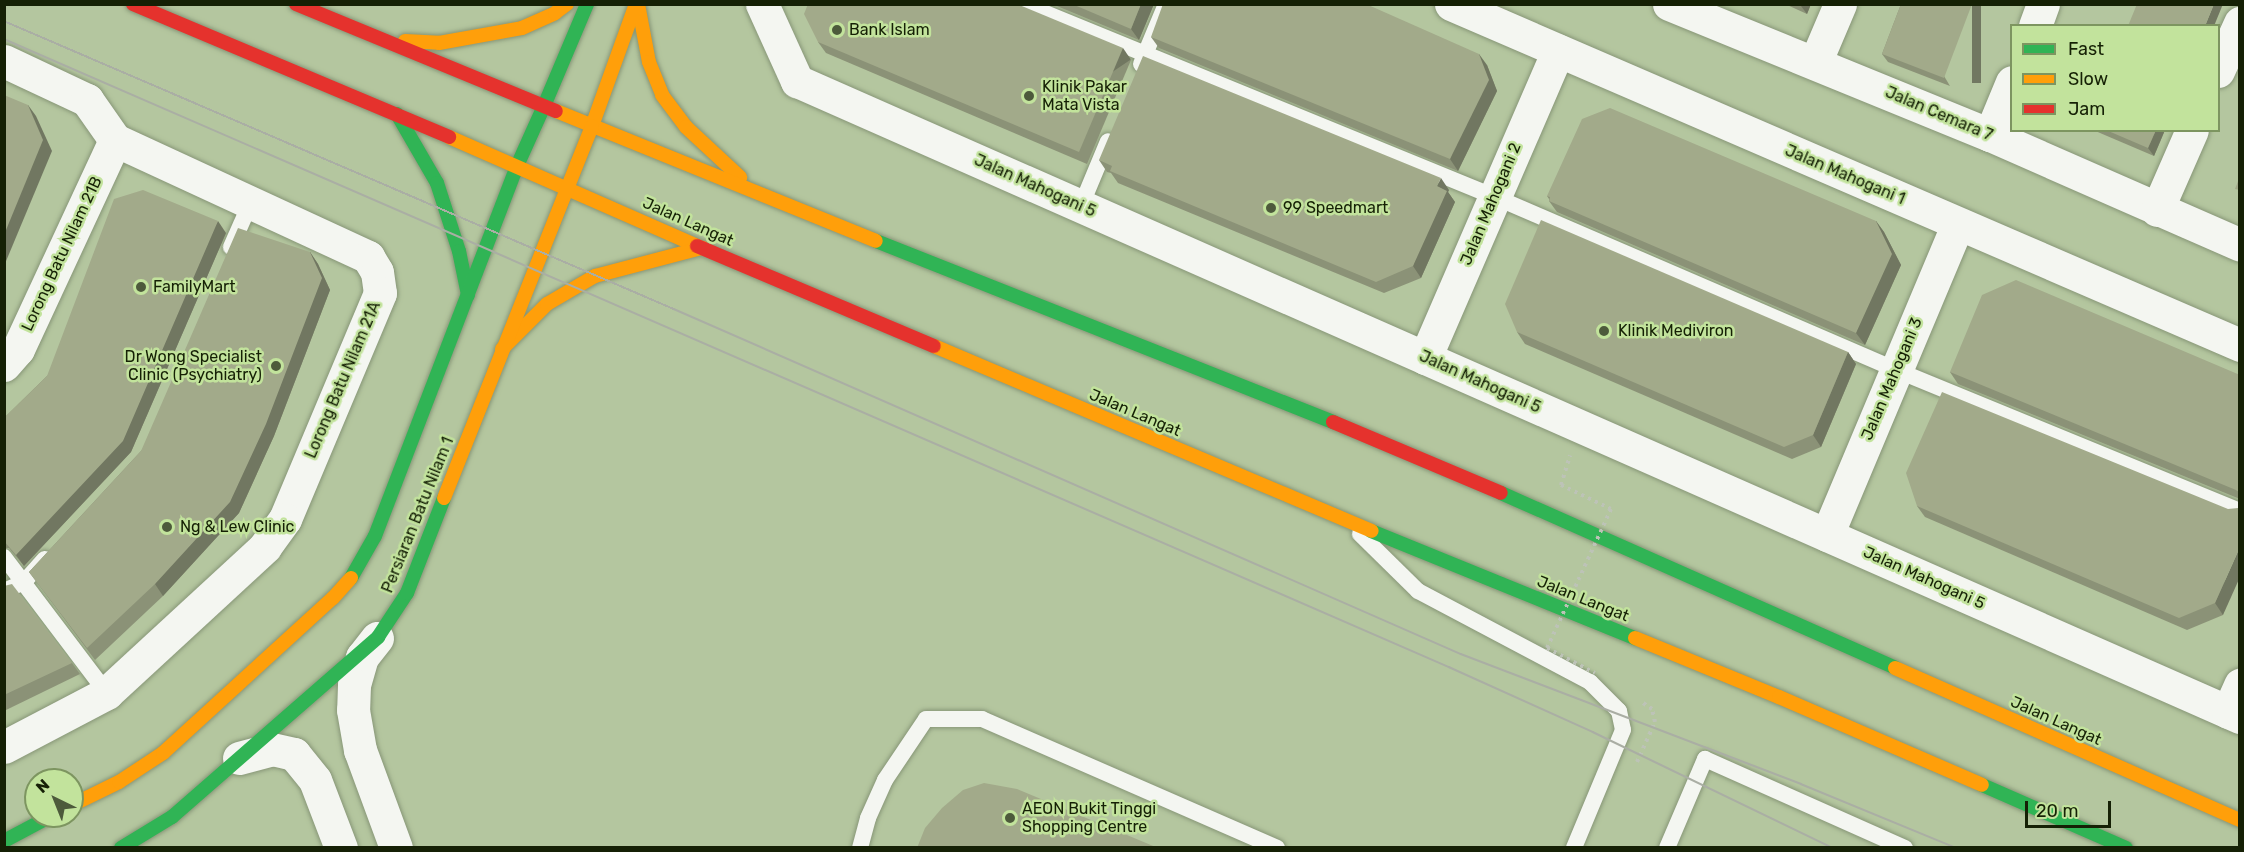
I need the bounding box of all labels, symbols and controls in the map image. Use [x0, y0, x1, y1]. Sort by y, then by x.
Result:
place label: Bank Islam [849, 20, 930, 40]
marker: Bank Islam [830, 23, 844, 37]
legend [2010, 24, 2220, 132]
text: Fast [2068, 38, 2104, 60]
text: Slow [2068, 68, 2108, 90]
place label: Klinik Pakar Mata Vista [1042, 77, 1127, 115]
street label: Jalan Cemara 7 [1882, 83, 1996, 145]
marker: Klinik Pakar Mata Vista [1020, 87, 1038, 105]
text: Jam [2068, 98, 2105, 120]
street label: Jalan Mahogani 2 [1457, 140, 1525, 268]
street label: Jalan Mahogani 1 [1782, 141, 1908, 209]
street label: Jalan Mahogani 5 [971, 151, 1099, 221]
street label: Lorong Batu Nilam 21B [18, 174, 106, 334]
street label: Jalan Langat [640, 193, 736, 251]
place label: 99 Speedmart [1283, 198, 1388, 218]
marker: 99 Speedmart [1264, 201, 1278, 215]
place label: FamilyMart [153, 277, 235, 297]
marker: FamilyMart [134, 280, 148, 294]
street label: Lorong Batu Nilam 21A [301, 299, 385, 461]
street label: Jalan Mahogani 3 [1858, 315, 1926, 443]
place label: Klinik Mediviron [1618, 321, 1734, 341]
marker: Klinik Mediviron [1595, 322, 1613, 340]
place label: Dr Wong Specialist Clinic (Psychiatry) [124, 347, 262, 385]
street label: Jalan Mahogani 5 [1416, 347, 1544, 417]
marker: Dr Wong Specialist Clinic (Psychiatry) [267, 357, 285, 375]
street label: Jalan Langat [1086, 385, 1184, 441]
street label: Persiaran Batu Nilam 1 [378, 434, 458, 596]
place label: Ng & Lew Clinic [180, 517, 295, 537]
marker: Ng & Lew Clinic [158, 518, 176, 536]
street label: Jalan Mahogani 5 [1860, 543, 1988, 613]
street label: Jalan Langat [1534, 572, 1632, 626]
street label: Jalan Langat [2008, 692, 2104, 750]
north arrow [24, 768, 84, 828]
text: N [32, 775, 53, 797]
scale bar [2028, 789, 2114, 827]
place label: AEON Bukit Tinggi Shopping Centre [1022, 799, 1157, 837]
text: 20 m [2036, 800, 2078, 822]
marker: AEON Bukit Tinggi Shopping Centre [1003, 811, 1017, 825]

